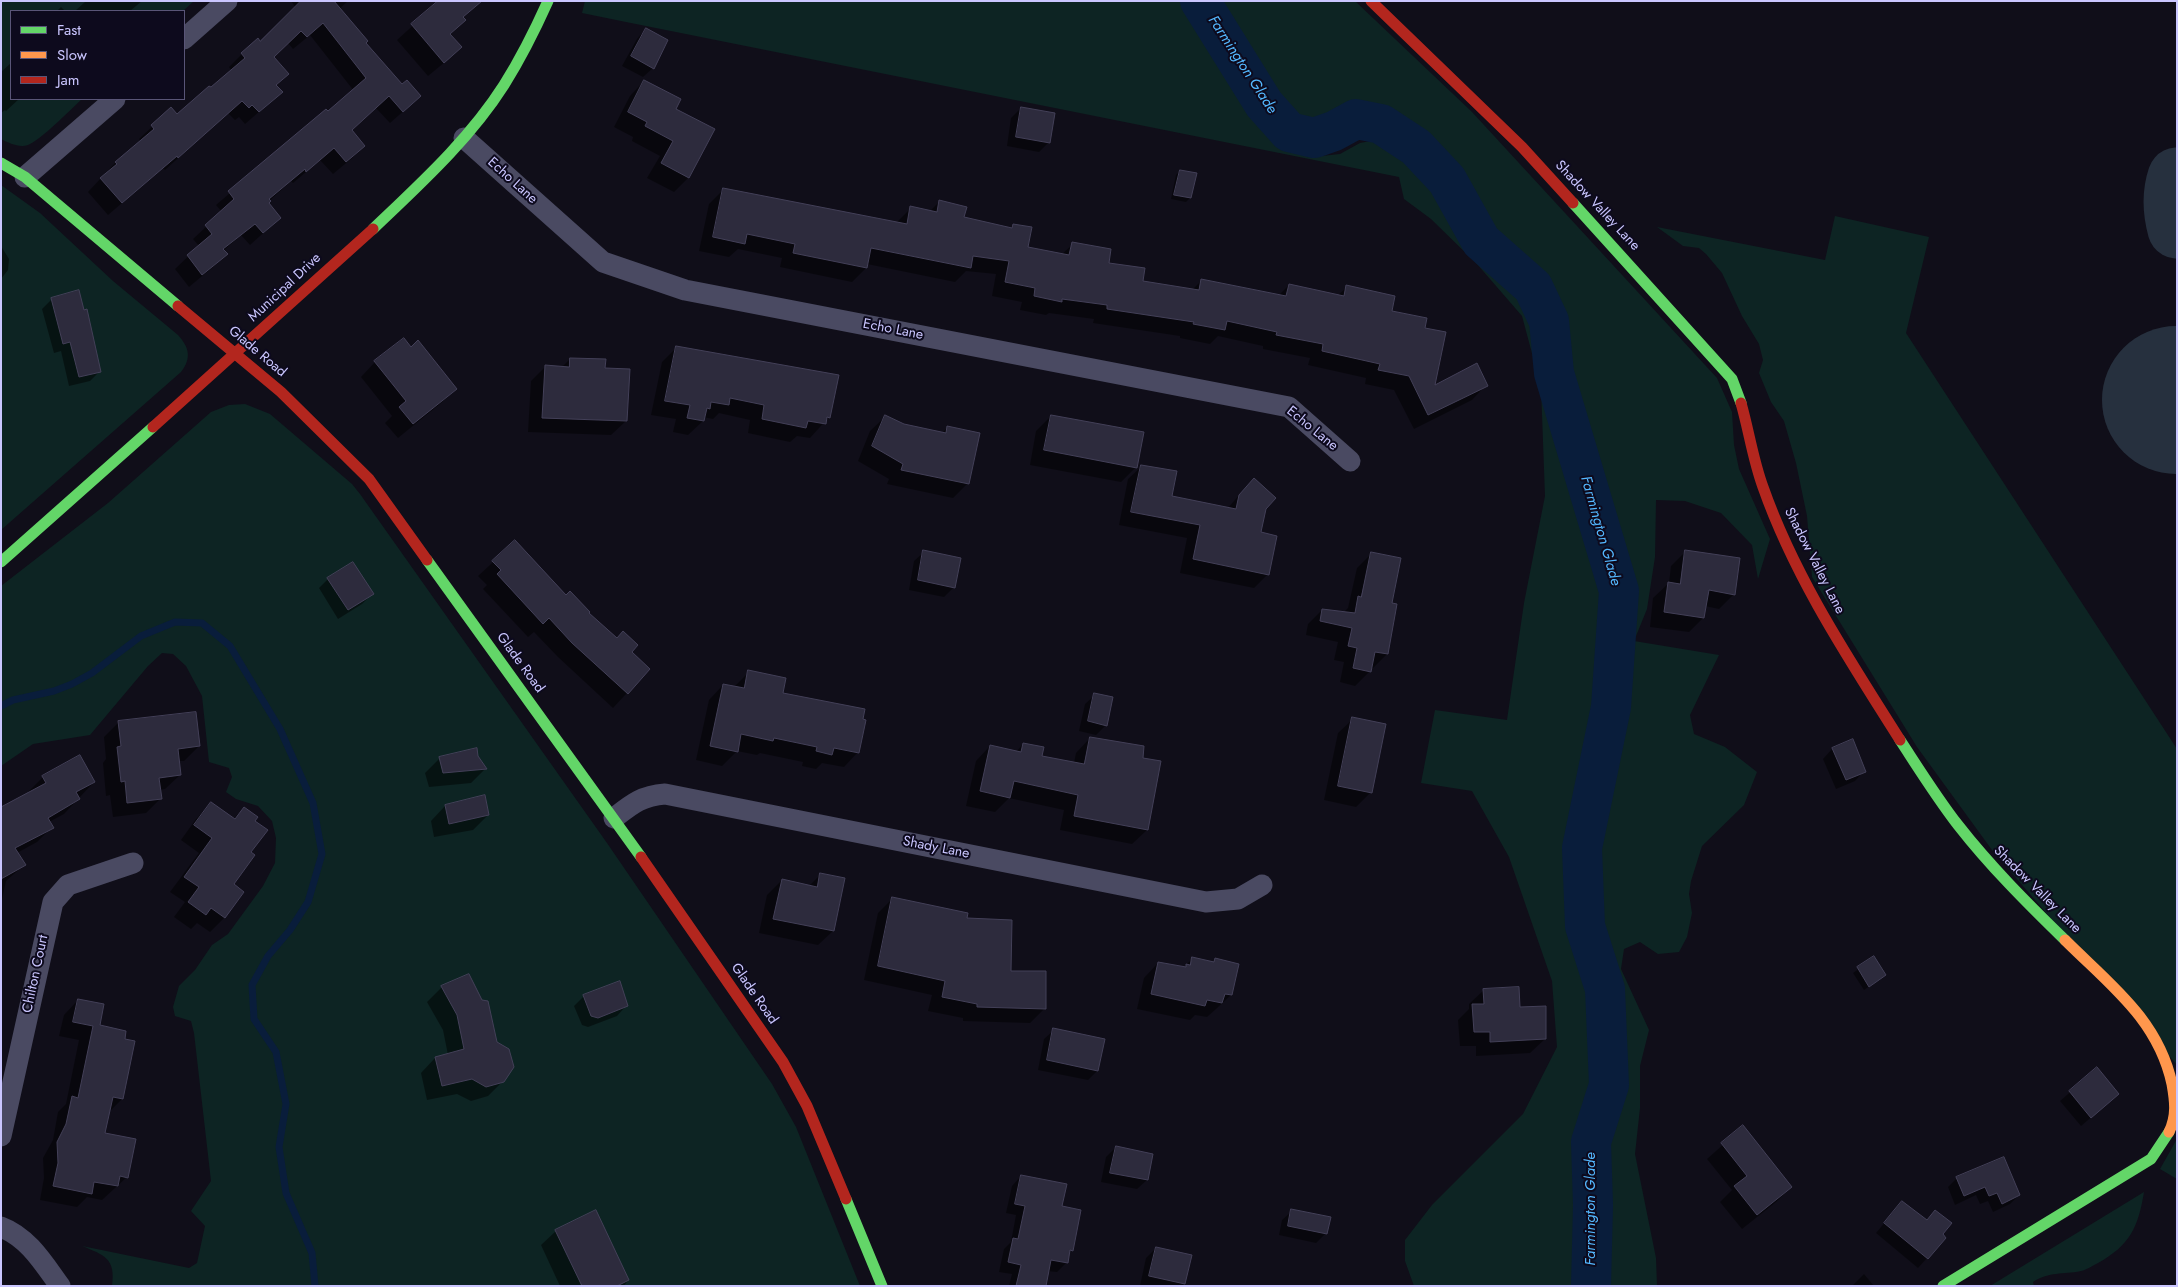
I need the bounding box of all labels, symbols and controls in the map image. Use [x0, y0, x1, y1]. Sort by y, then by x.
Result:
legend [10, 10, 185, 100]
water label: Farmington Glade [1204, 13, 1280, 117]
text: Fast [57, 19, 81, 41]
text: Slow [57, 44, 87, 66]
text: Jam [57, 69, 80, 91]
street label: Echo Lane [484, 154, 540, 208]
street label: Shadow Valley Lane [1551, 158, 1643, 254]
street label: Municipal Drive [245, 250, 325, 326]
street label: Echo Lane [861, 316, 925, 344]
street label: Glade Road [225, 323, 289, 381]
street label: Echo Lane [1283, 403, 1341, 455]
water label: Farmington Glade [1576, 474, 1624, 588]
street label: Shadow Valley Lane [1780, 505, 1848, 617]
street label: Glade Road [493, 630, 547, 696]
street label: Shady Lane [901, 833, 971, 863]
street label: Shadow Valley Lane [1990, 843, 2084, 937]
street label: Chilton Court [20, 934, 52, 1014]
street label: Glade Road [727, 960, 781, 1028]
water label: Farmington Glade [1582, 1152, 1600, 1266]

